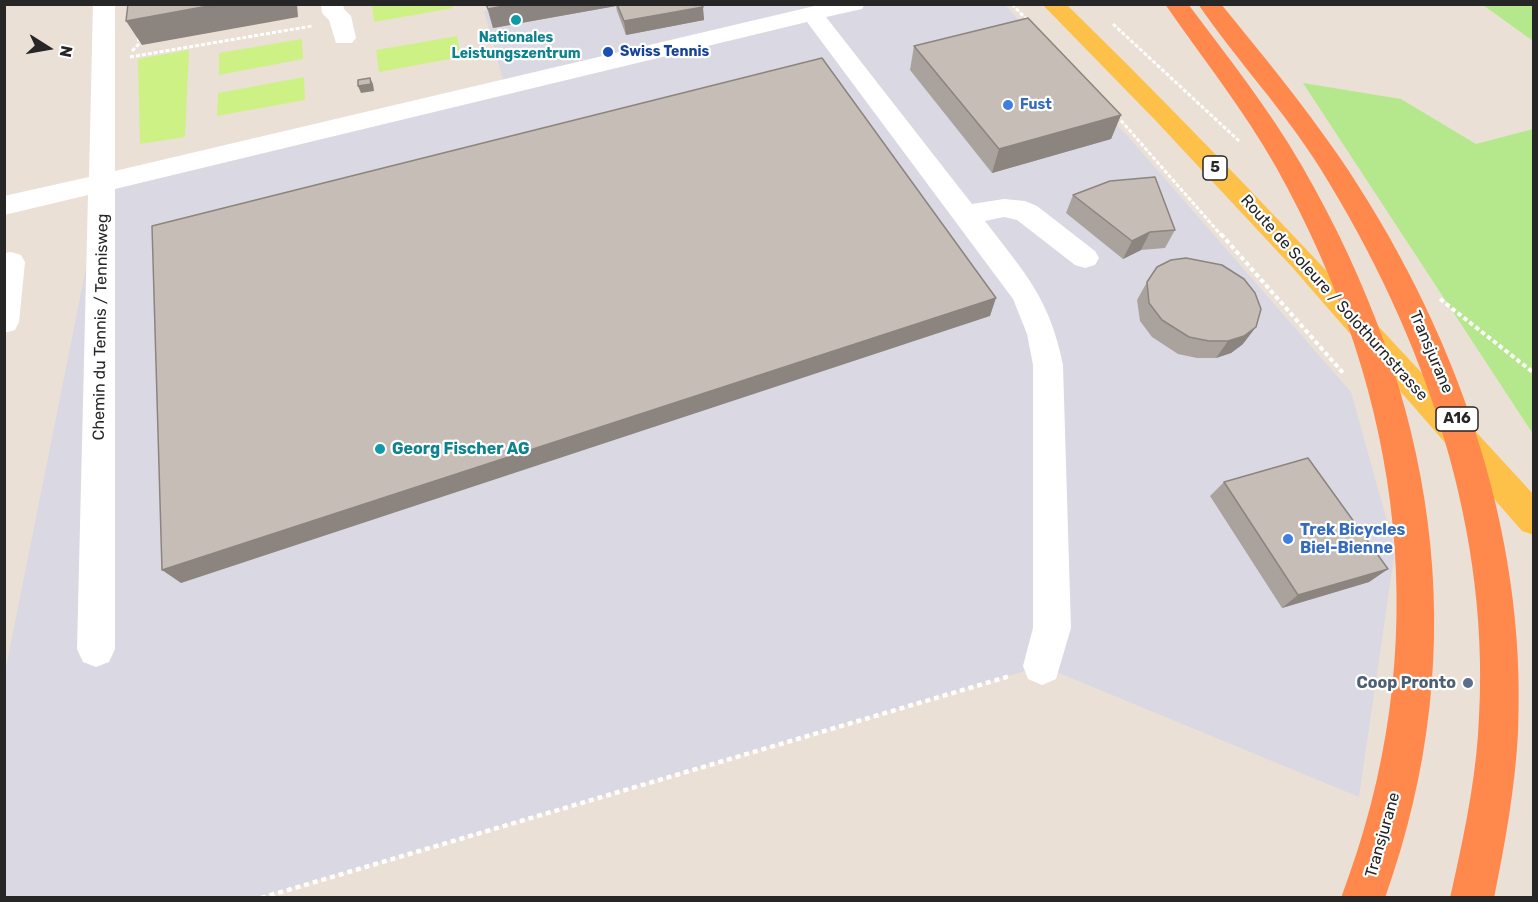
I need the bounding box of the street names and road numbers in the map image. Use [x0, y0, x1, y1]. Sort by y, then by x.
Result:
road number: 5 [1203, 156, 1227, 180]
street label: Route de Soleure / Solothurnstrasse [1236, 191, 1432, 405]
street label: Chemin du Tennis / Tennisweg [89, 213, 113, 441]
street label: Transjurane [1405, 308, 1457, 396]
road number: A16 [1436, 407, 1478, 431]
street label: Transjurane [1362, 790, 1404, 880]

